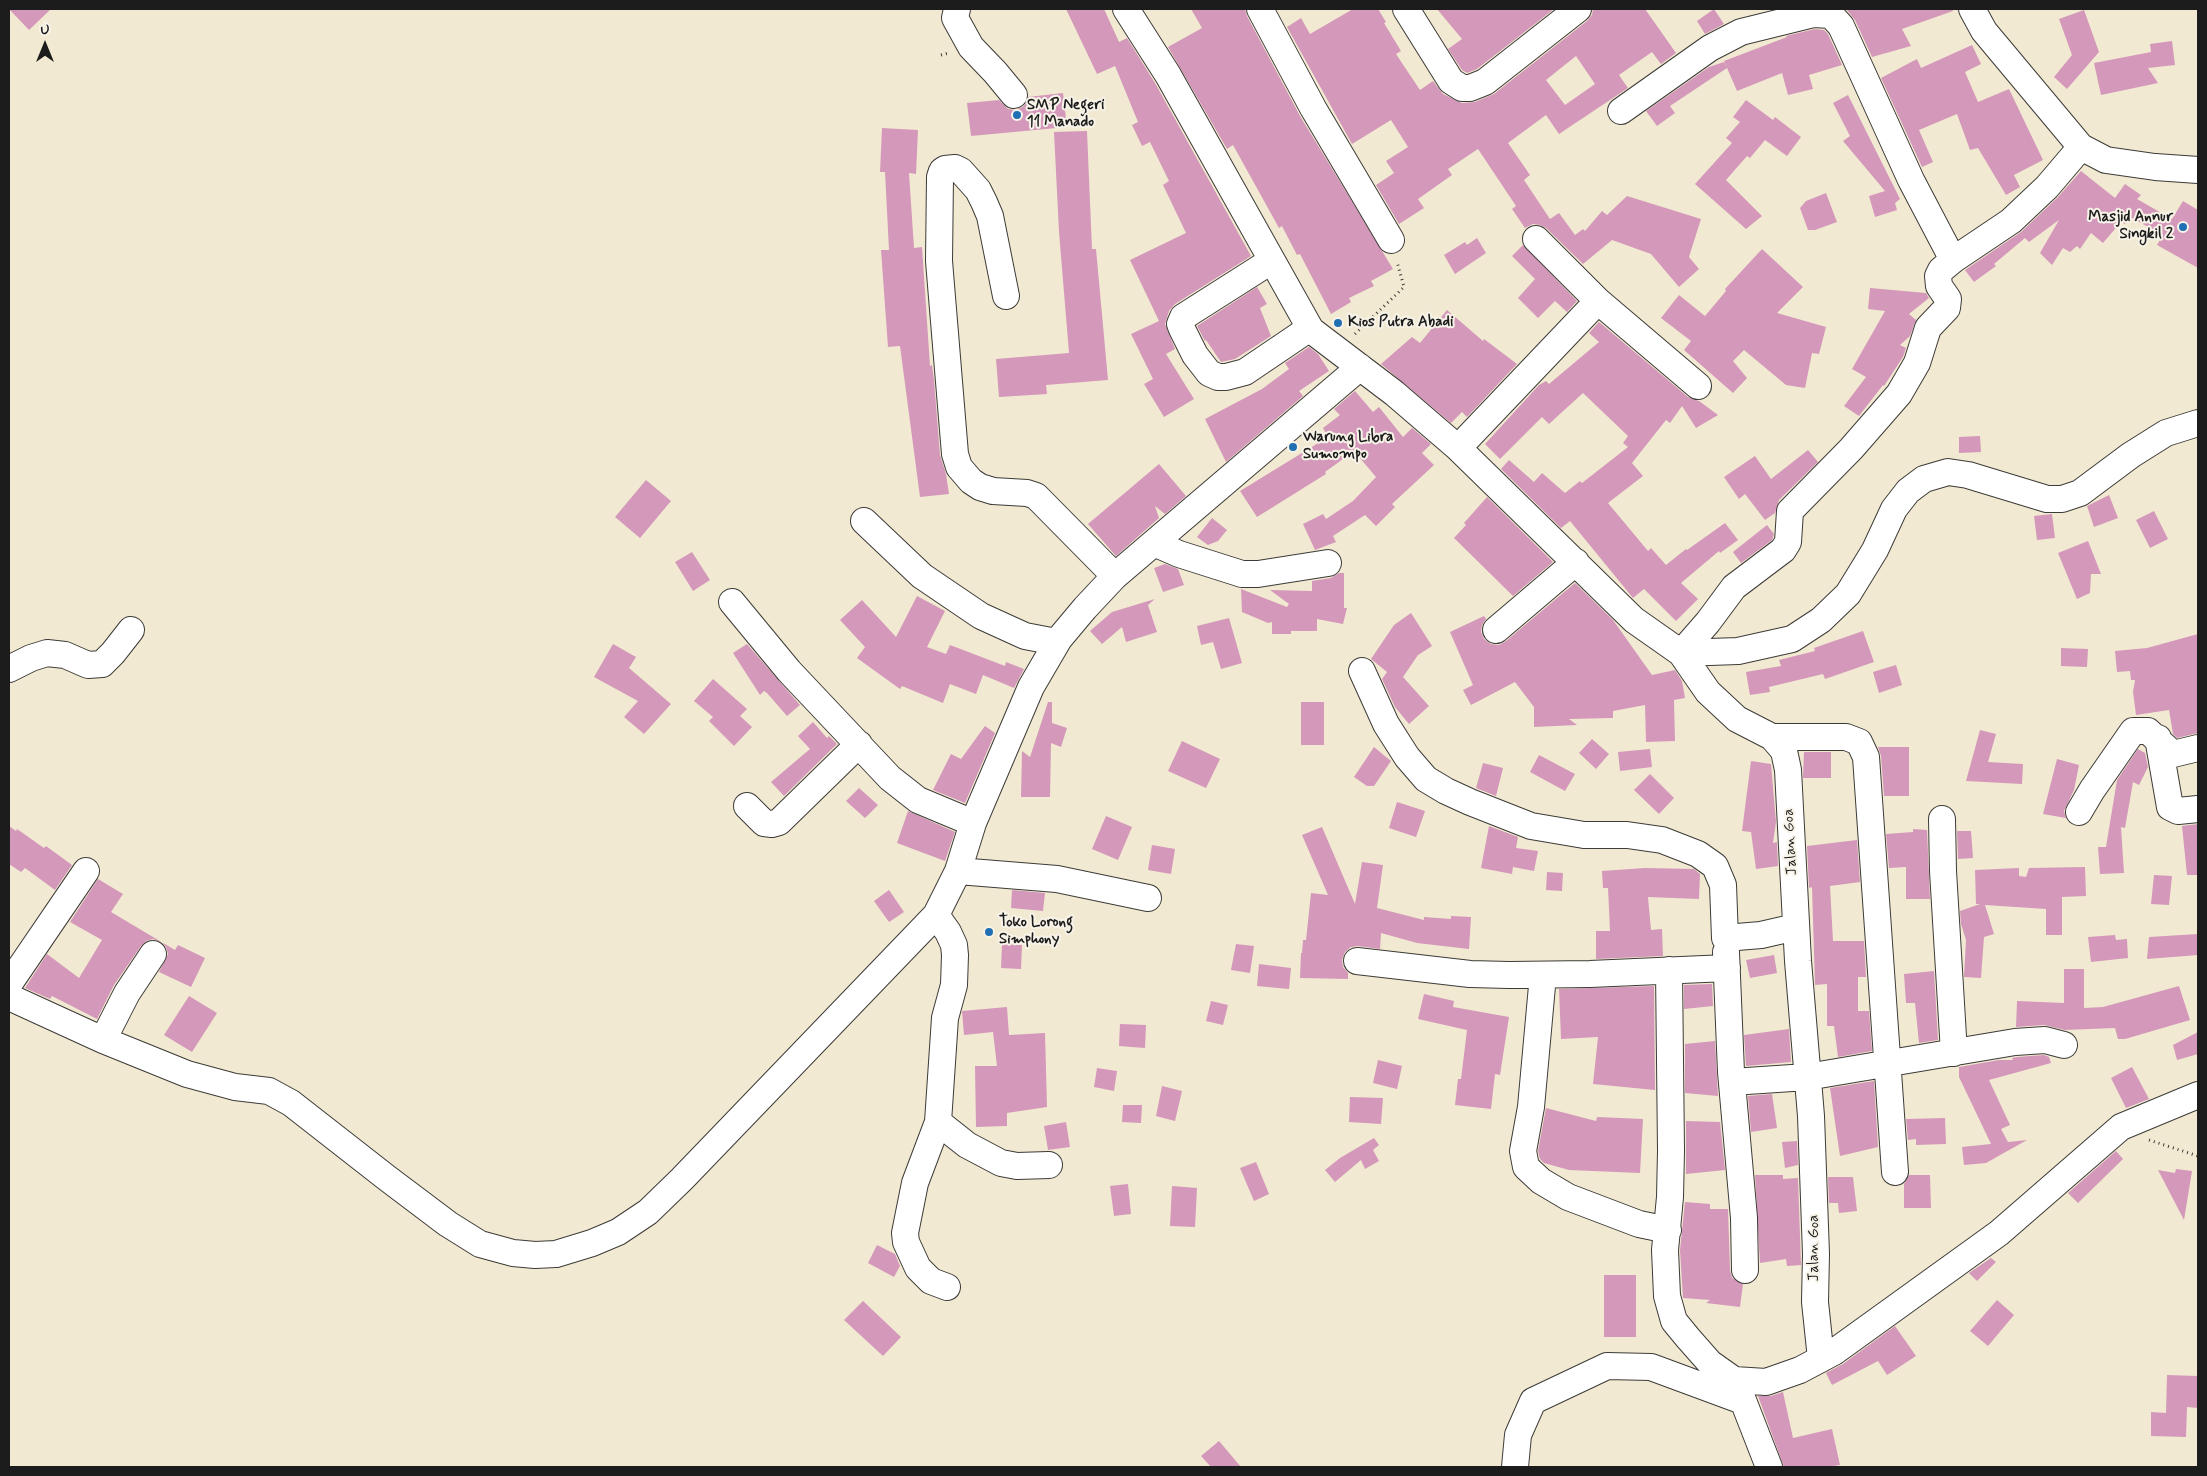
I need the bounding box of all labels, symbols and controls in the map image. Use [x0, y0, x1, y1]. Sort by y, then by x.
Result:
north arrow [20, 20, 70, 70]
text: U [40, 21, 50, 39]
place label: SMP Negeri 11 Manado [1027, 97, 1104, 132]
marker: SMP Negeri 11 Manado [1011, 109, 1023, 121]
place label: Masjid Annur Singkil 2 [2088, 209, 2173, 244]
marker: Masjid Annur Singkil 2 [2177, 221, 2189, 233]
place label: Kios Putra Abadi [1348, 314, 1454, 332]
marker: Kios Putra Abadi [1332, 317, 1344, 329]
place label: Warung Libra Sumompo [1303, 429, 1393, 464]
marker: Warung Libra Sumompo [1287, 441, 1299, 453]
street label: Jalan Goa [1780, 808, 1802, 876]
place label: Toko Lorong Simphony [999, 914, 1073, 949]
marker: Toko Lorong Simphony [983, 926, 995, 938]
street label: Jalan Goa [1806, 1215, 1824, 1281]

